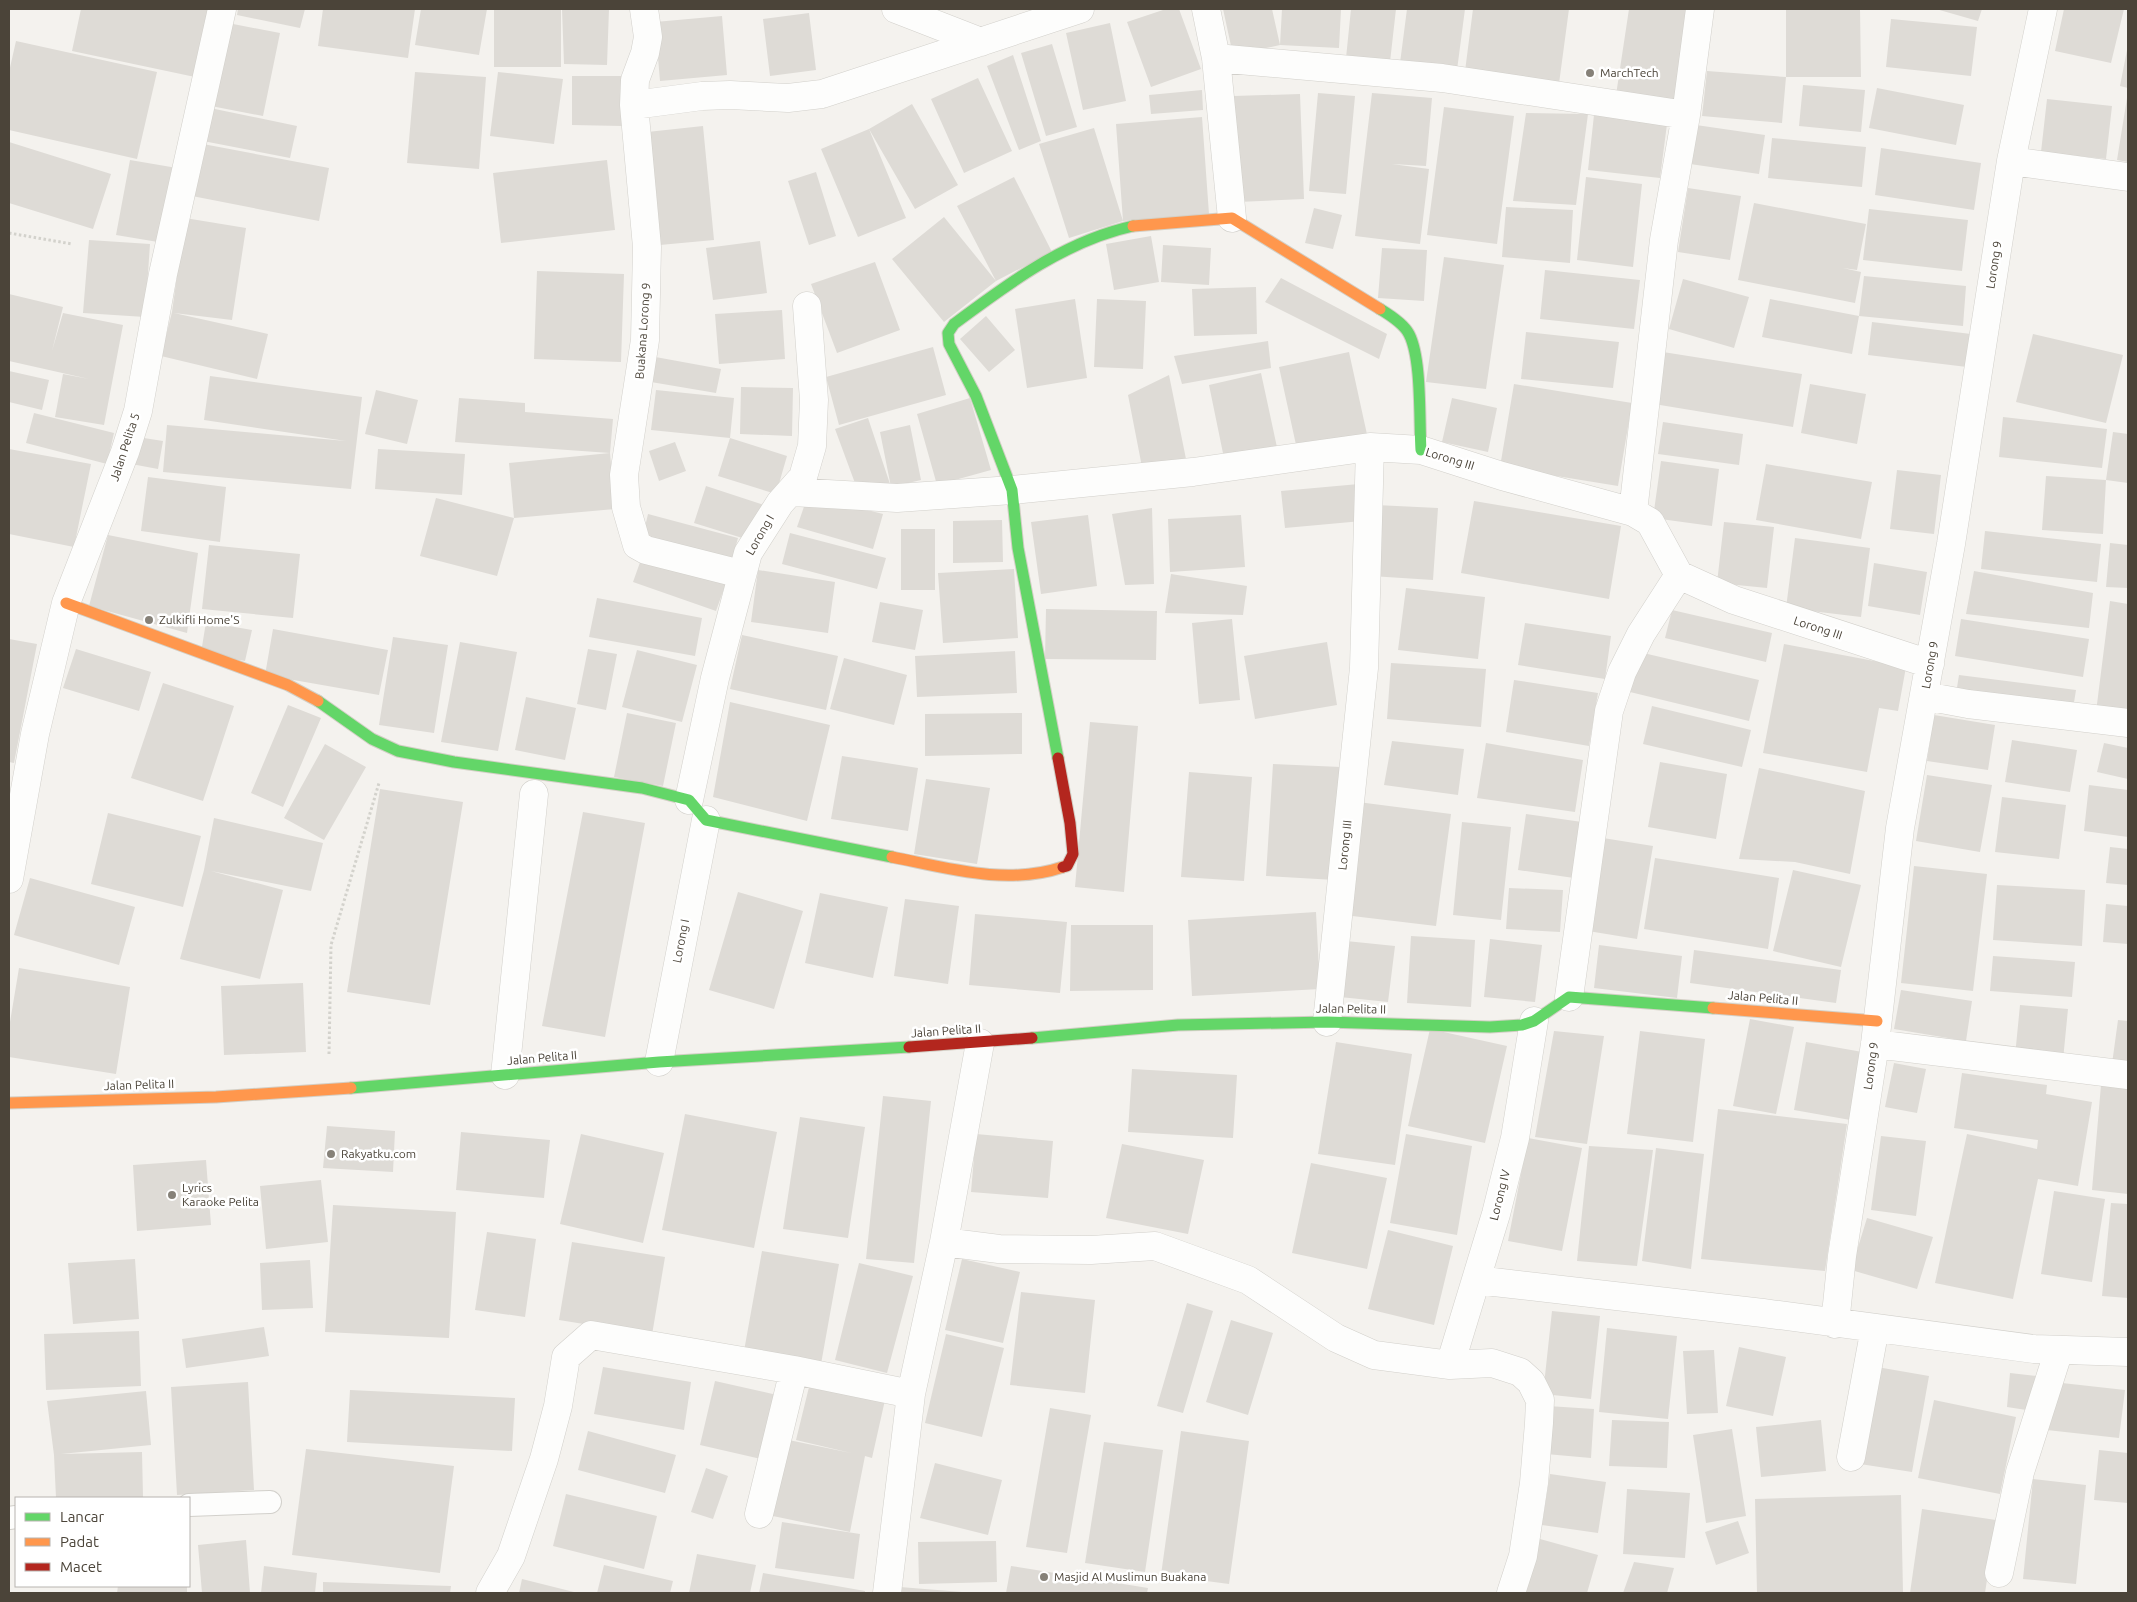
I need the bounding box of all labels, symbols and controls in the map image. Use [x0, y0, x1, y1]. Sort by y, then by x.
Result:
place label: MarchTech [1600, 66, 1659, 79]
marker: MarchTech [1584, 67, 1596, 79]
street label: Lorong 9 [1983, 240, 2004, 290]
street label: Buakana Lorong 9 [633, 282, 652, 380]
street label: Jalan Pelita 5 [107, 411, 142, 483]
street label: Lorong III [1424, 445, 1476, 472]
street label: Lorong I [743, 512, 776, 557]
place label: Zulkifli Home'S [159, 613, 239, 626]
marker: Zulkifli Home'S [143, 614, 155, 626]
street label: Lorong III [1792, 614, 1844, 641]
street label: Lorong 9 [1919, 640, 1940, 690]
street label: Lorong III [1335, 819, 1354, 871]
street label: Lorong I [670, 918, 691, 964]
street label: Jalan Pelita II [1727, 988, 1799, 1007]
street label: Jalan Pelita II [1316, 1001, 1386, 1016]
street label: Jalan Pelita II [910, 1022, 982, 1039]
street label: Lorong 9 [1861, 1041, 1880, 1091]
street label: Jalan Pelita II [506, 1048, 578, 1067]
street label: Jalan Pelita II [104, 1077, 174, 1092]
place label: Rakyatku.com [341, 1147, 416, 1160]
marker: Rakyatku.com [325, 1148, 337, 1160]
street label: Lorong IV [1487, 1168, 1512, 1222]
place label: Lyrics Karaoke Pelita [182, 1181, 259, 1208]
marker: Lyrics Karaoke Pelita [166, 1189, 178, 1201]
legend [15, 1497, 190, 1587]
text: Lancar [60, 1508, 105, 1525]
text: Padat [60, 1533, 99, 1550]
text: Macet [60, 1558, 102, 1575]
place label: Masjid Al Muslimun Buakana [1054, 1570, 1206, 1583]
marker: Masjid Al Muslimun Buakana [1038, 1571, 1050, 1583]

